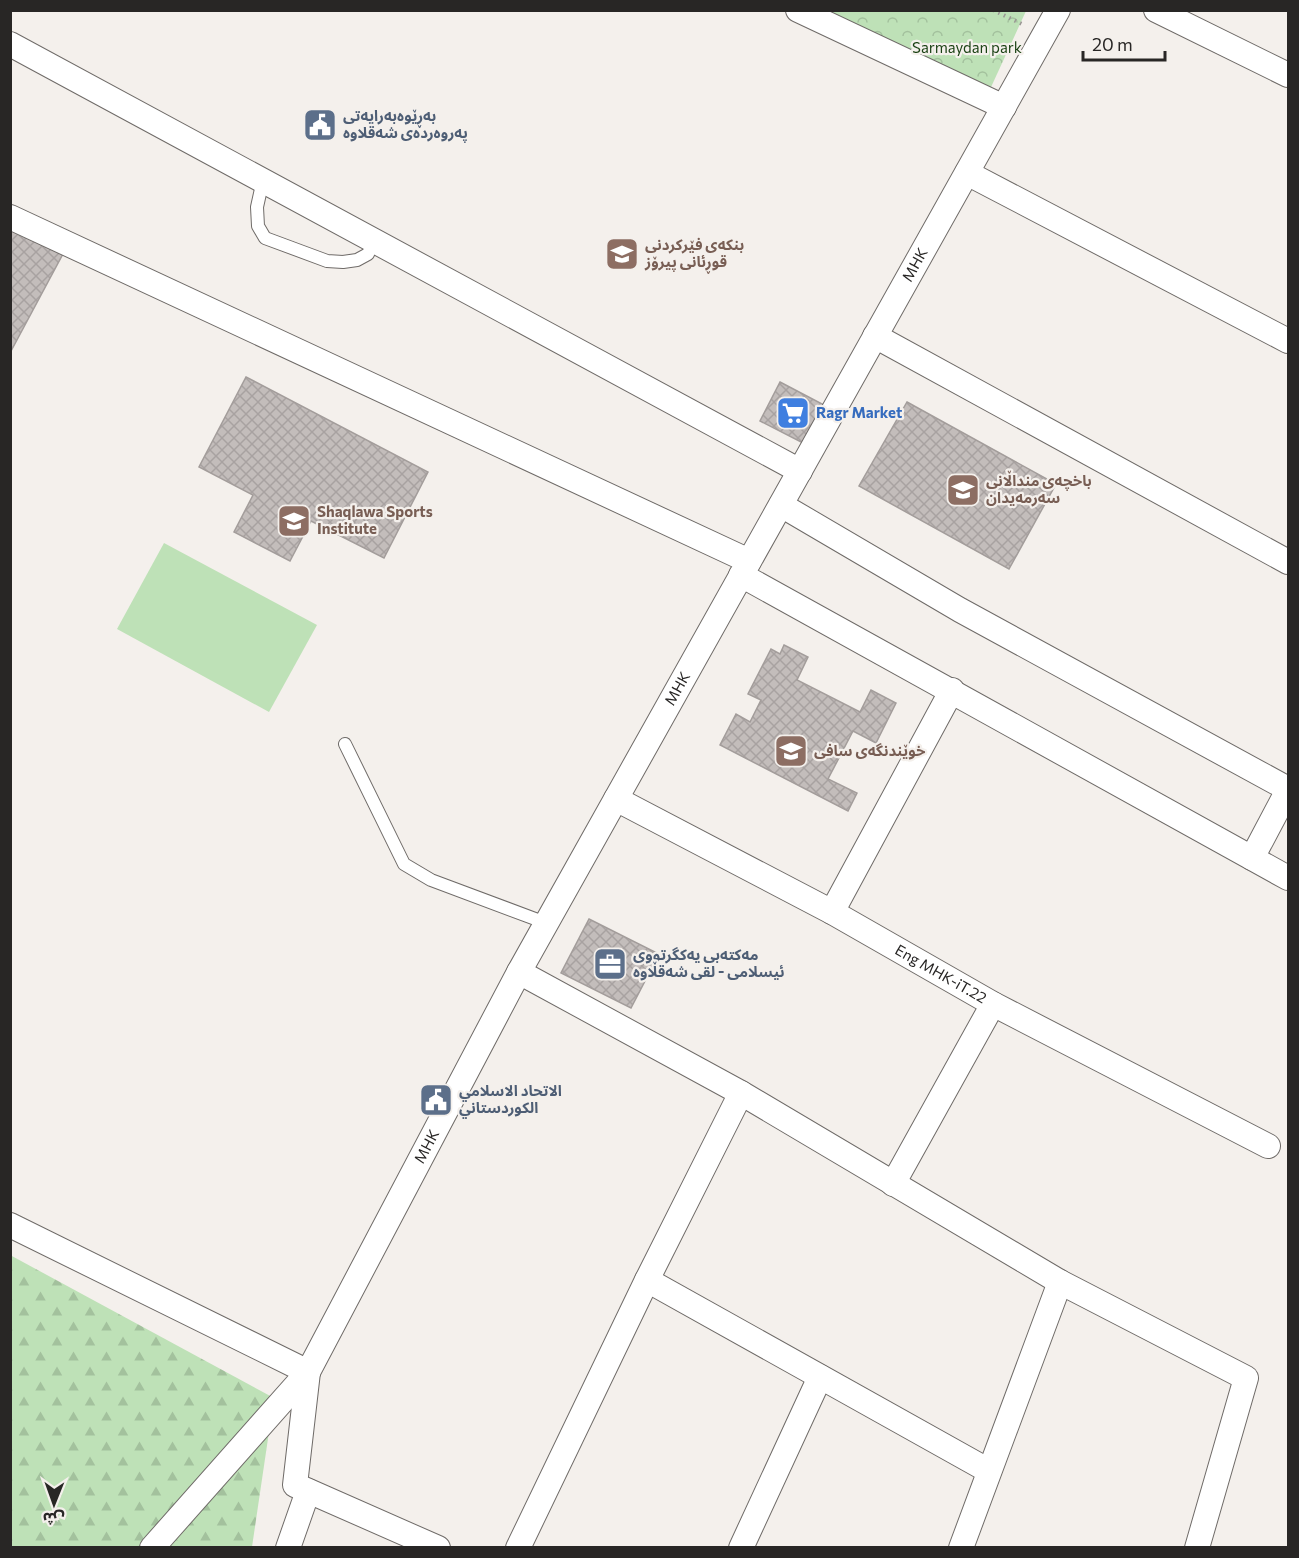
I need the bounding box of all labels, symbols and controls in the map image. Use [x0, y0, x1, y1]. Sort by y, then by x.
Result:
scale bar [1083, 24, 1166, 62]
text: 20 m [1092, 33, 1133, 55]
park label: Sarmaydan park [912, 38, 1022, 56]
place label: بەڕێوەبەرایەتی پەروەردەی شەقلاوە [343, 106, 468, 143]
public building icon: بەڕێوەبەرایەتی پەروەردەی شەقلاوە [302, 107, 338, 143]
place label: بنکەی فێرکردنی قوڕئانی پیرۆز [644, 235, 744, 274]
school or university icon: بنکەی فێرکردنی قوڕئانی پیرۆز [604, 236, 640, 272]
street label: MHK [898, 244, 931, 284]
supermarket icon: Ragr Market [775, 395, 811, 431]
place label: Ragr Market [816, 403, 902, 421]
place label: باخچەی منداڵانی سەرمەیدان [986, 470, 1092, 507]
school or university icon: باخچەی منداڵانی سەرمەیدان [945, 472, 981, 508]
place label: Shaqlawa Sports Institute [317, 502, 433, 537]
school or university icon: Shaqlawa Sports Institute [276, 503, 312, 539]
street label: MHK [660, 668, 693, 708]
school or university icon: خوێندنگەی سافی [773, 733, 809, 769]
place label: خوێندنگەی سافی [814, 741, 926, 760]
street label: Eng MHK-iT.22 [892, 940, 990, 1006]
place label: مەکتەبی یەکگرتووی ئیسلامی - لقی شەقڵاوە [633, 945, 784, 981]
office icon: مەکتەبی یەکگرتووی ئیسلامی - لقی شەقڵاوە [592, 946, 628, 982]
place label: الاتحاد الاسلامي الكوردستاني [459, 1081, 562, 1119]
public building icon: الاتحاد الاسلامي الكوردستاني [418, 1082, 454, 1118]
street label: MHK [410, 1126, 442, 1166]
north arrow [24, 1474, 84, 1534]
text: ش [43, 1509, 65, 1529]

